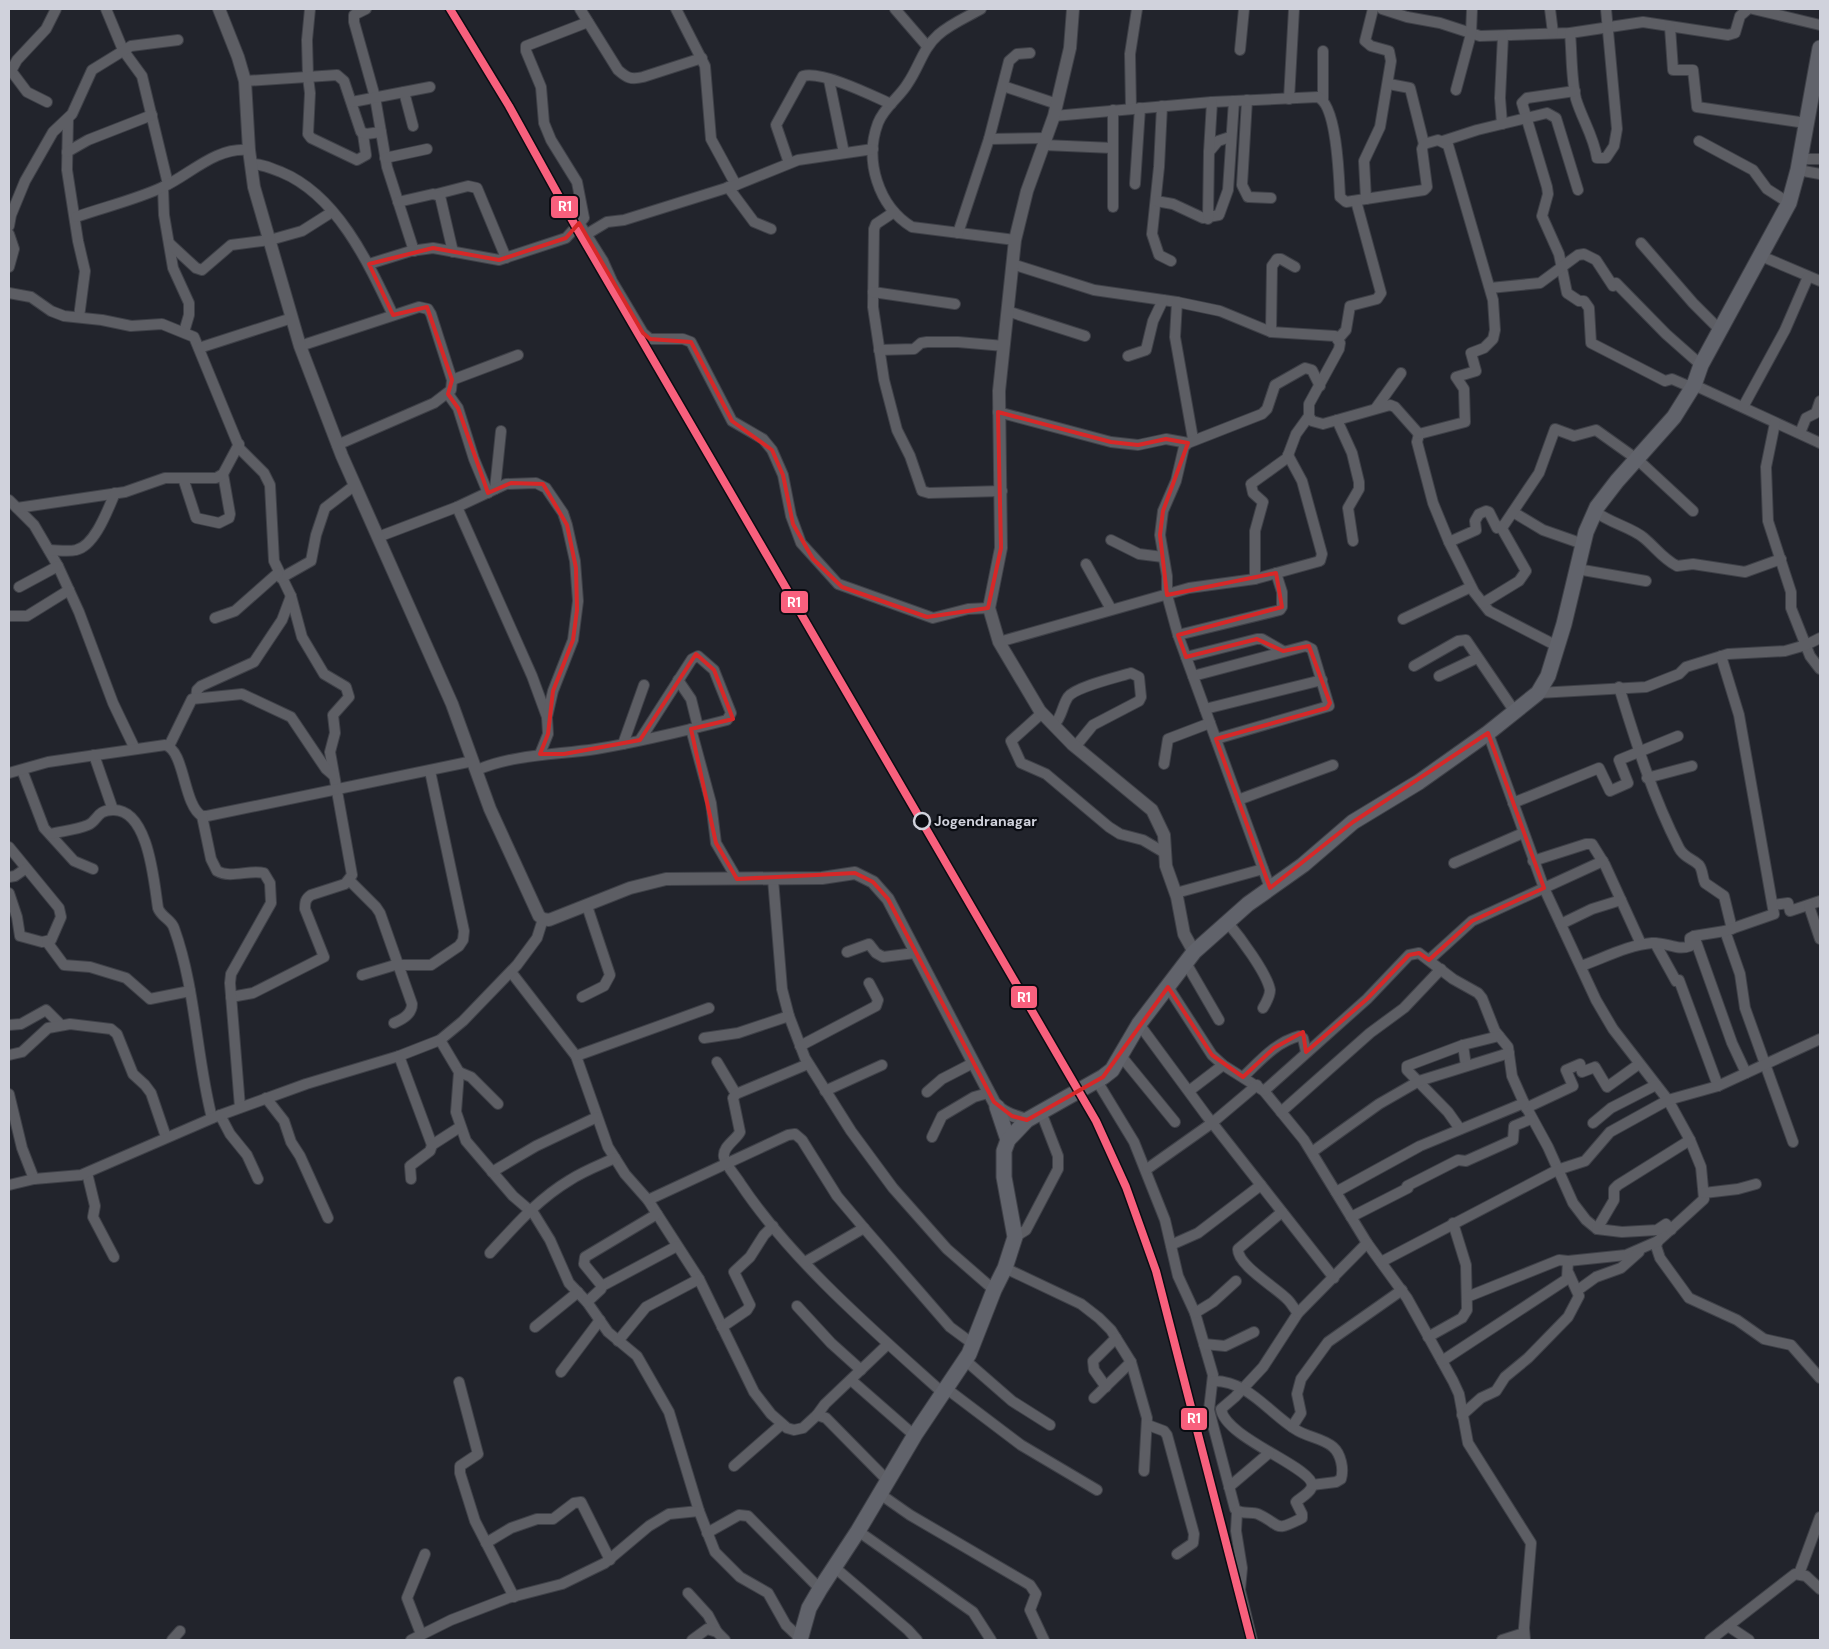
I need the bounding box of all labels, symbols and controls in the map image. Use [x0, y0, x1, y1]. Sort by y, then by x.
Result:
line badge: R1 [550, 195, 579, 219]
text: R1 [558, 197, 572, 215]
line badge: R1 [780, 590, 809, 614]
text: R1 [787, 593, 801, 611]
marker: Jogendranagar [913, 812, 931, 830]
place label: Jogendranagar [934, 812, 1037, 830]
line badge: R1 [1010, 985, 1038, 1009]
text: R1 [1017, 988, 1031, 1006]
line badge: R1 [1180, 1407, 1208, 1431]
text: R1 [1187, 1409, 1201, 1427]

